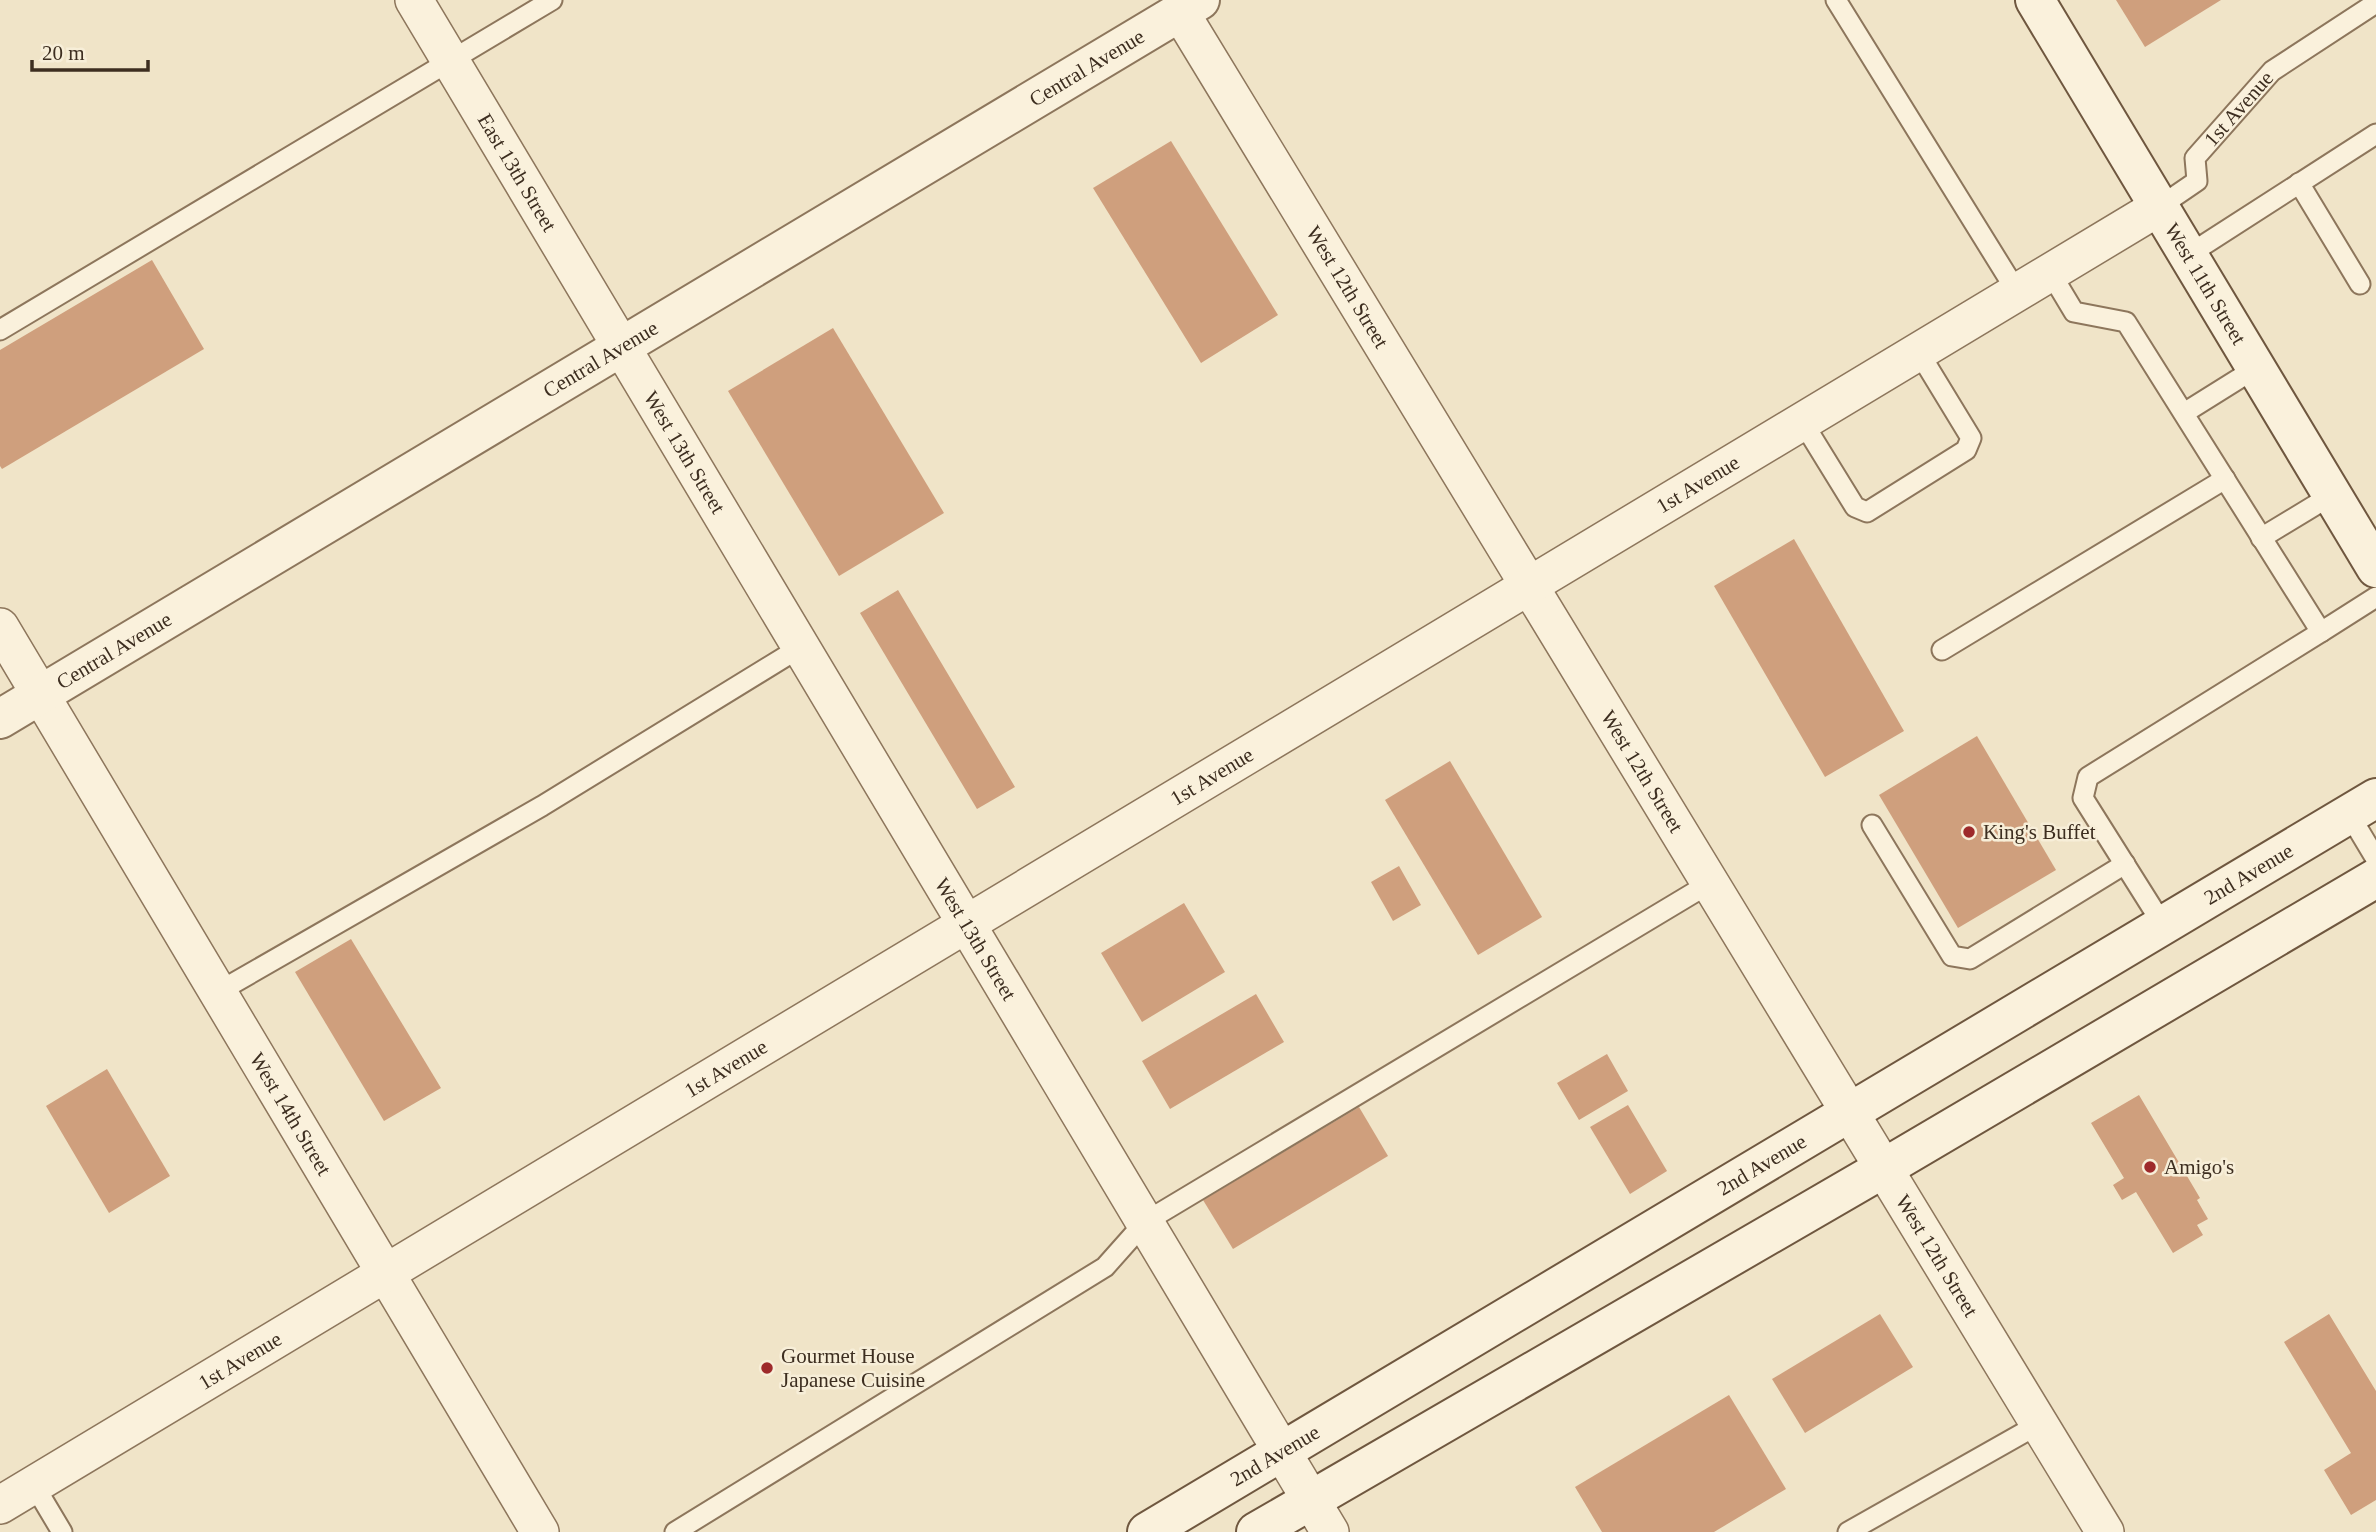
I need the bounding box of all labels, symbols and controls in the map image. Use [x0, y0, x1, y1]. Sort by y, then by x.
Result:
street label: Central Avenue [1025, 24, 1149, 111]
scale bar [32, 28, 147, 72]
text: 20 m [42, 41, 85, 65]
street label: 1st Avenue [2199, 66, 2278, 151]
street label: East 13th Street [473, 109, 562, 236]
street label: West 11th Street [2160, 219, 2251, 349]
street label: West 12th Street [1301, 222, 1394, 353]
street label: Central Avenue [539, 316, 662, 403]
street label: West 13th Street [639, 387, 730, 518]
street label: 1st Avenue [1652, 450, 1744, 518]
street label: Central Avenue [52, 607, 176, 694]
street label: West 12th Street [1596, 706, 1688, 837]
street label: 1st Avenue [1166, 742, 1258, 811]
place label: King's Buffet [1983, 820, 2096, 844]
marker: King's Buffet [1961, 824, 1977, 840]
street label: 2nd Avenue [2200, 838, 2297, 910]
street label: West 13th Street [930, 873, 1021, 1005]
street label: 1st Avenue [680, 1034, 772, 1103]
street label: West 14th Street [245, 1048, 336, 1180]
street label: 2nd Avenue [1713, 1129, 1811, 1201]
place label: Amigo's [2164, 1155, 2234, 1179]
marker: Amigo's [2142, 1159, 2158, 1175]
street label: West 12th Street [1891, 1190, 1983, 1321]
street label: 1st Avenue [194, 1327, 286, 1395]
place label: Gourmet House Japanese Cuisine [781, 1344, 925, 1392]
marker: Gourmet House Japanese Cuisine [759, 1360, 775, 1376]
street label: 2nd Avenue [1226, 1420, 1324, 1491]

